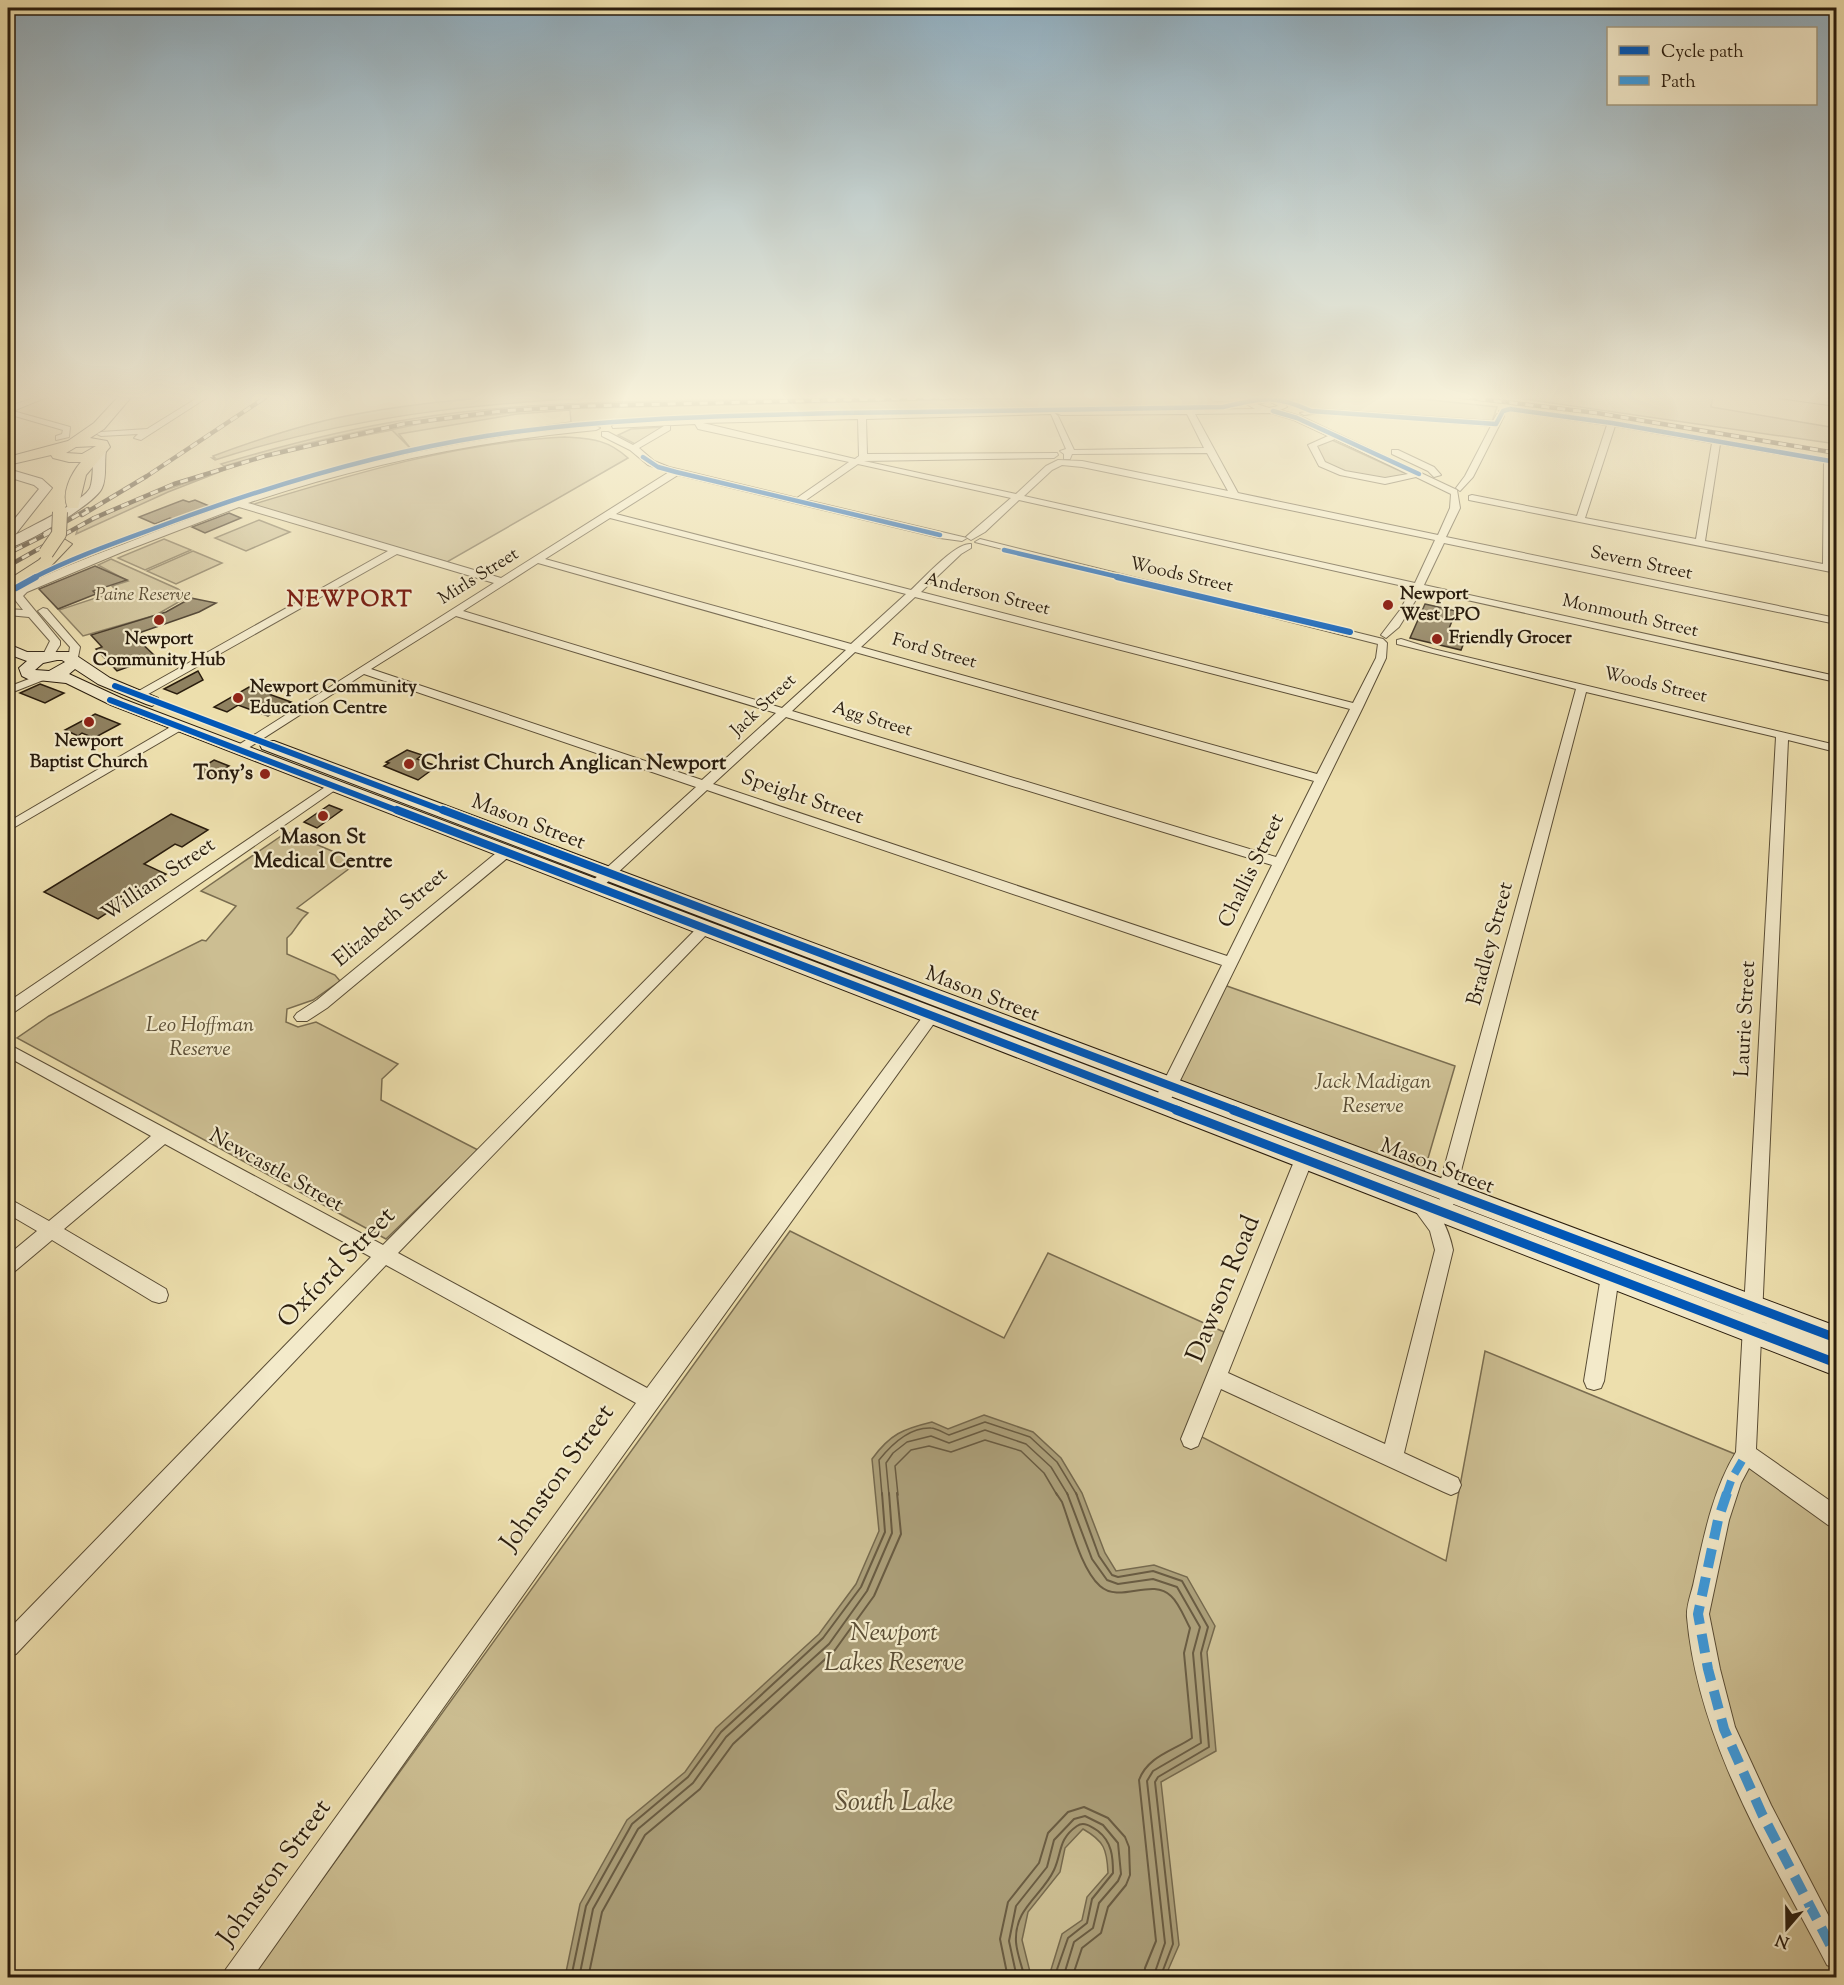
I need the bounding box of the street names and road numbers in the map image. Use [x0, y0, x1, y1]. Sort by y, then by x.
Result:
street label: Severn Street [1588, 540, 1694, 588]
street label: Mirls Street [434, 542, 524, 612]
street label: Woods Street [1127, 551, 1235, 601]
street label: Anderson Street [922, 567, 1052, 623]
street label: Monmouth Street [1559, 589, 1701, 645]
street label: Ford Street [889, 628, 979, 676]
street label: Woods Street [1601, 661, 1709, 711]
street label: Jack Street [725, 669, 803, 744]
street label: Agg Street [829, 696, 915, 744]
street label: Speight Street [737, 763, 867, 833]
street label: Mason Street [467, 788, 589, 858]
street label: Challis Street [1211, 809, 1293, 933]
street label: William Street [96, 831, 222, 929]
street label: Elizabeth Street [327, 861, 455, 975]
street label: Bradley Street [1460, 879, 1522, 1009]
street label: Mason Street [921, 960, 1043, 1030]
street label: Laurie Street [1728, 960, 1764, 1078]
street label: Newcastle Street [203, 1122, 349, 1220]
street label: Mason Street [1376, 1132, 1498, 1202]
street label: Oxford Street [269, 1199, 405, 1337]
street label: Dawson Road [1178, 1210, 1270, 1368]
street label: Johnston Street [491, 1397, 624, 1561]
street label: Johnston Street [208, 1792, 341, 1956]

